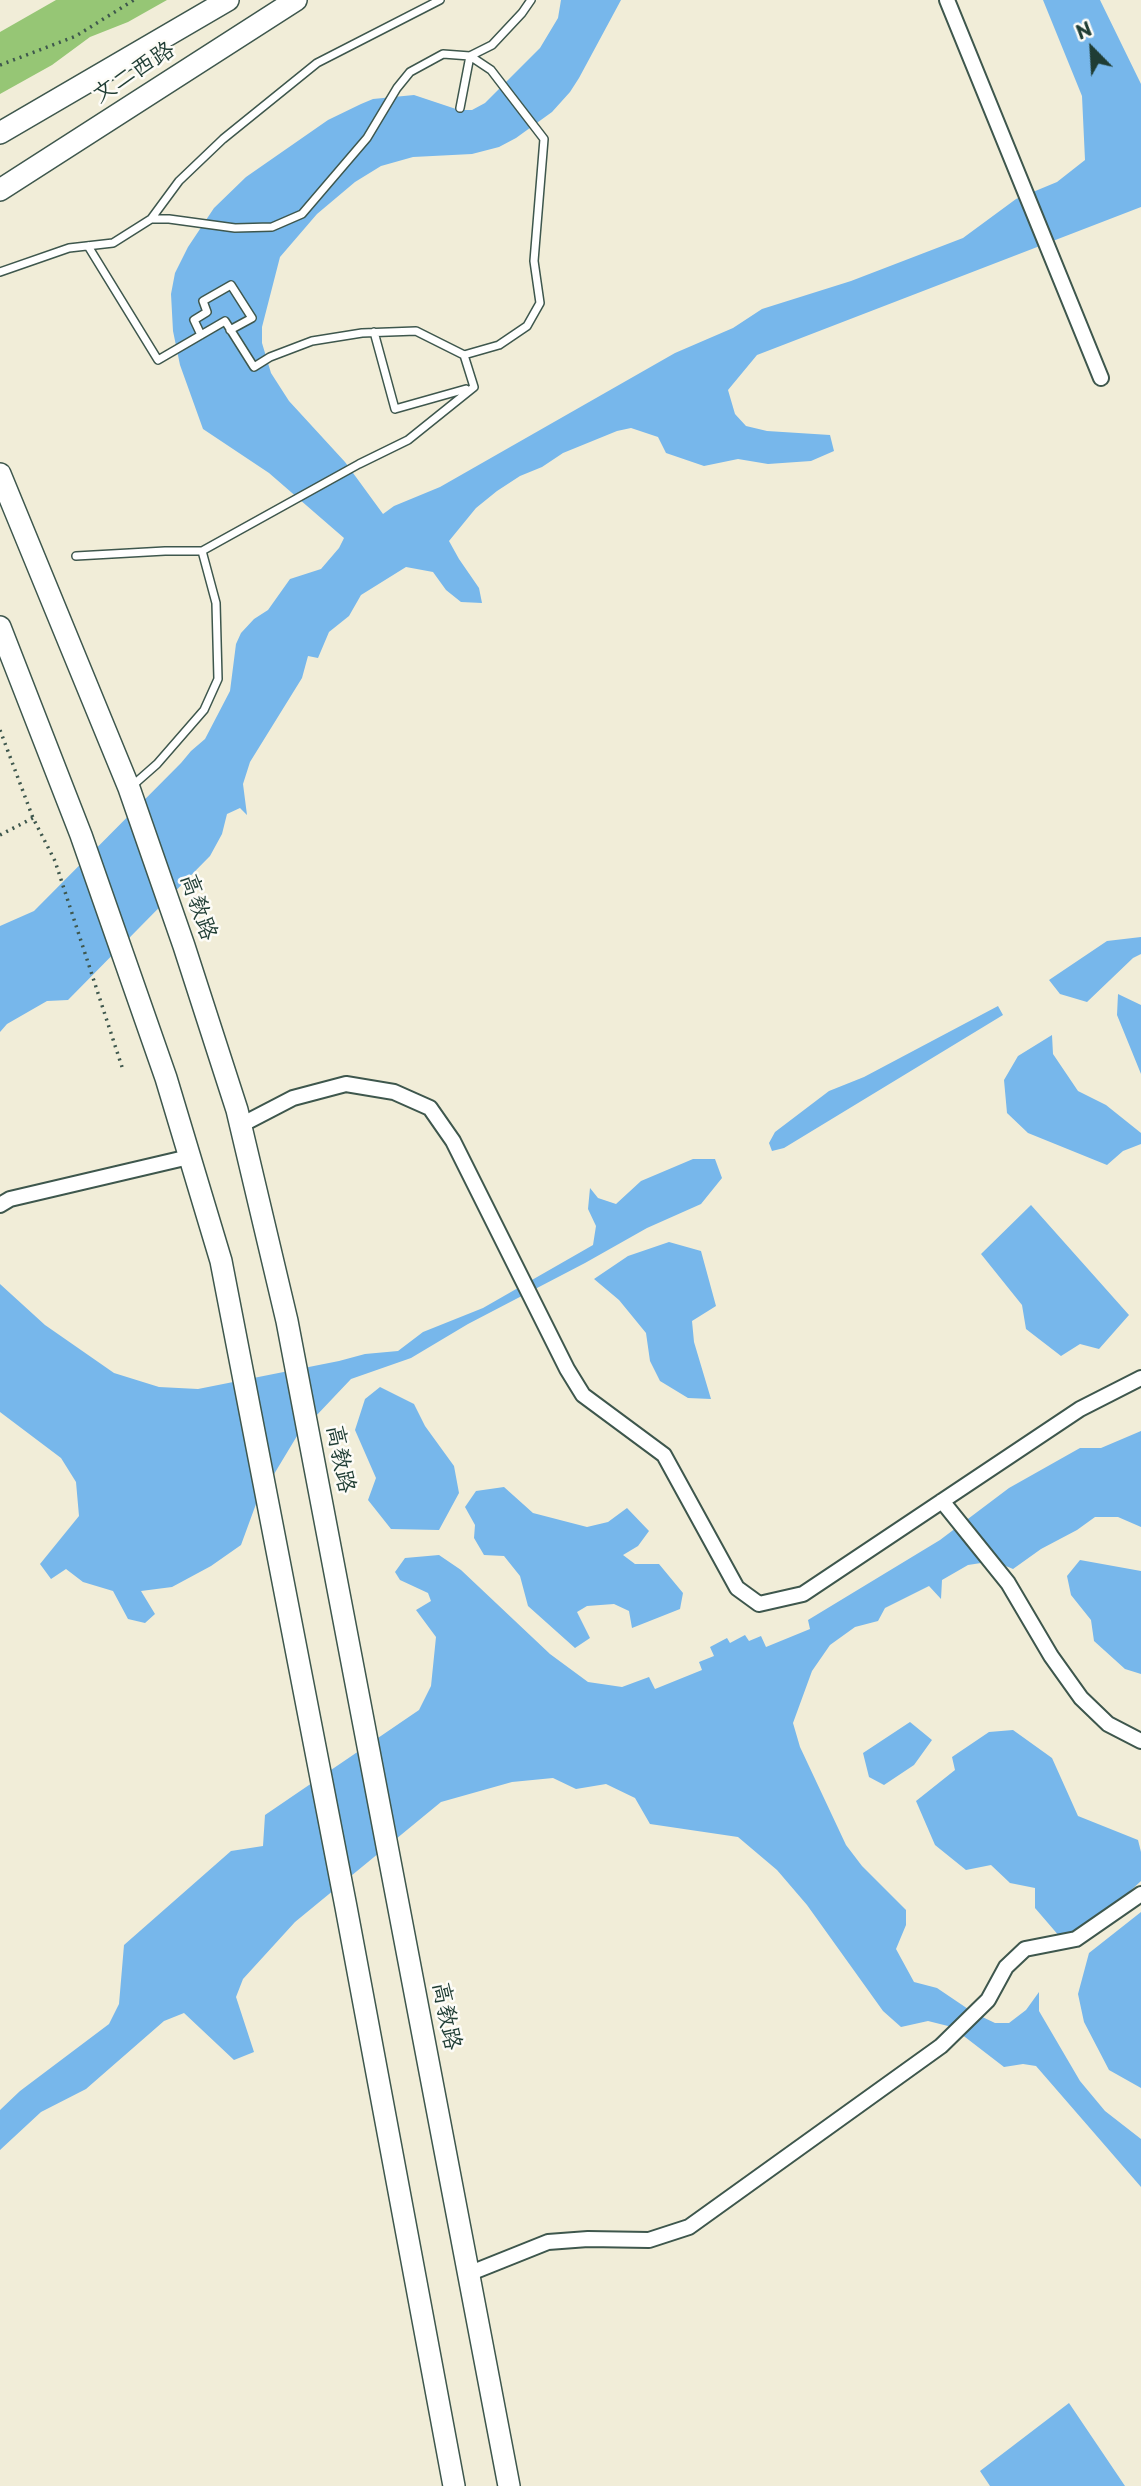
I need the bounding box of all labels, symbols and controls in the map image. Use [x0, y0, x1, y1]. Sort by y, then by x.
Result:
north arrow [1057, 14, 1127, 84]
text: N [1071, 14, 1096, 46]
street label: 文二西路 [88, 36, 180, 110]
street label: 高教路 [174, 870, 222, 944]
street label: 高教路 [320, 1423, 360, 1495]
street label: 高教路 [426, 1980, 466, 2052]

